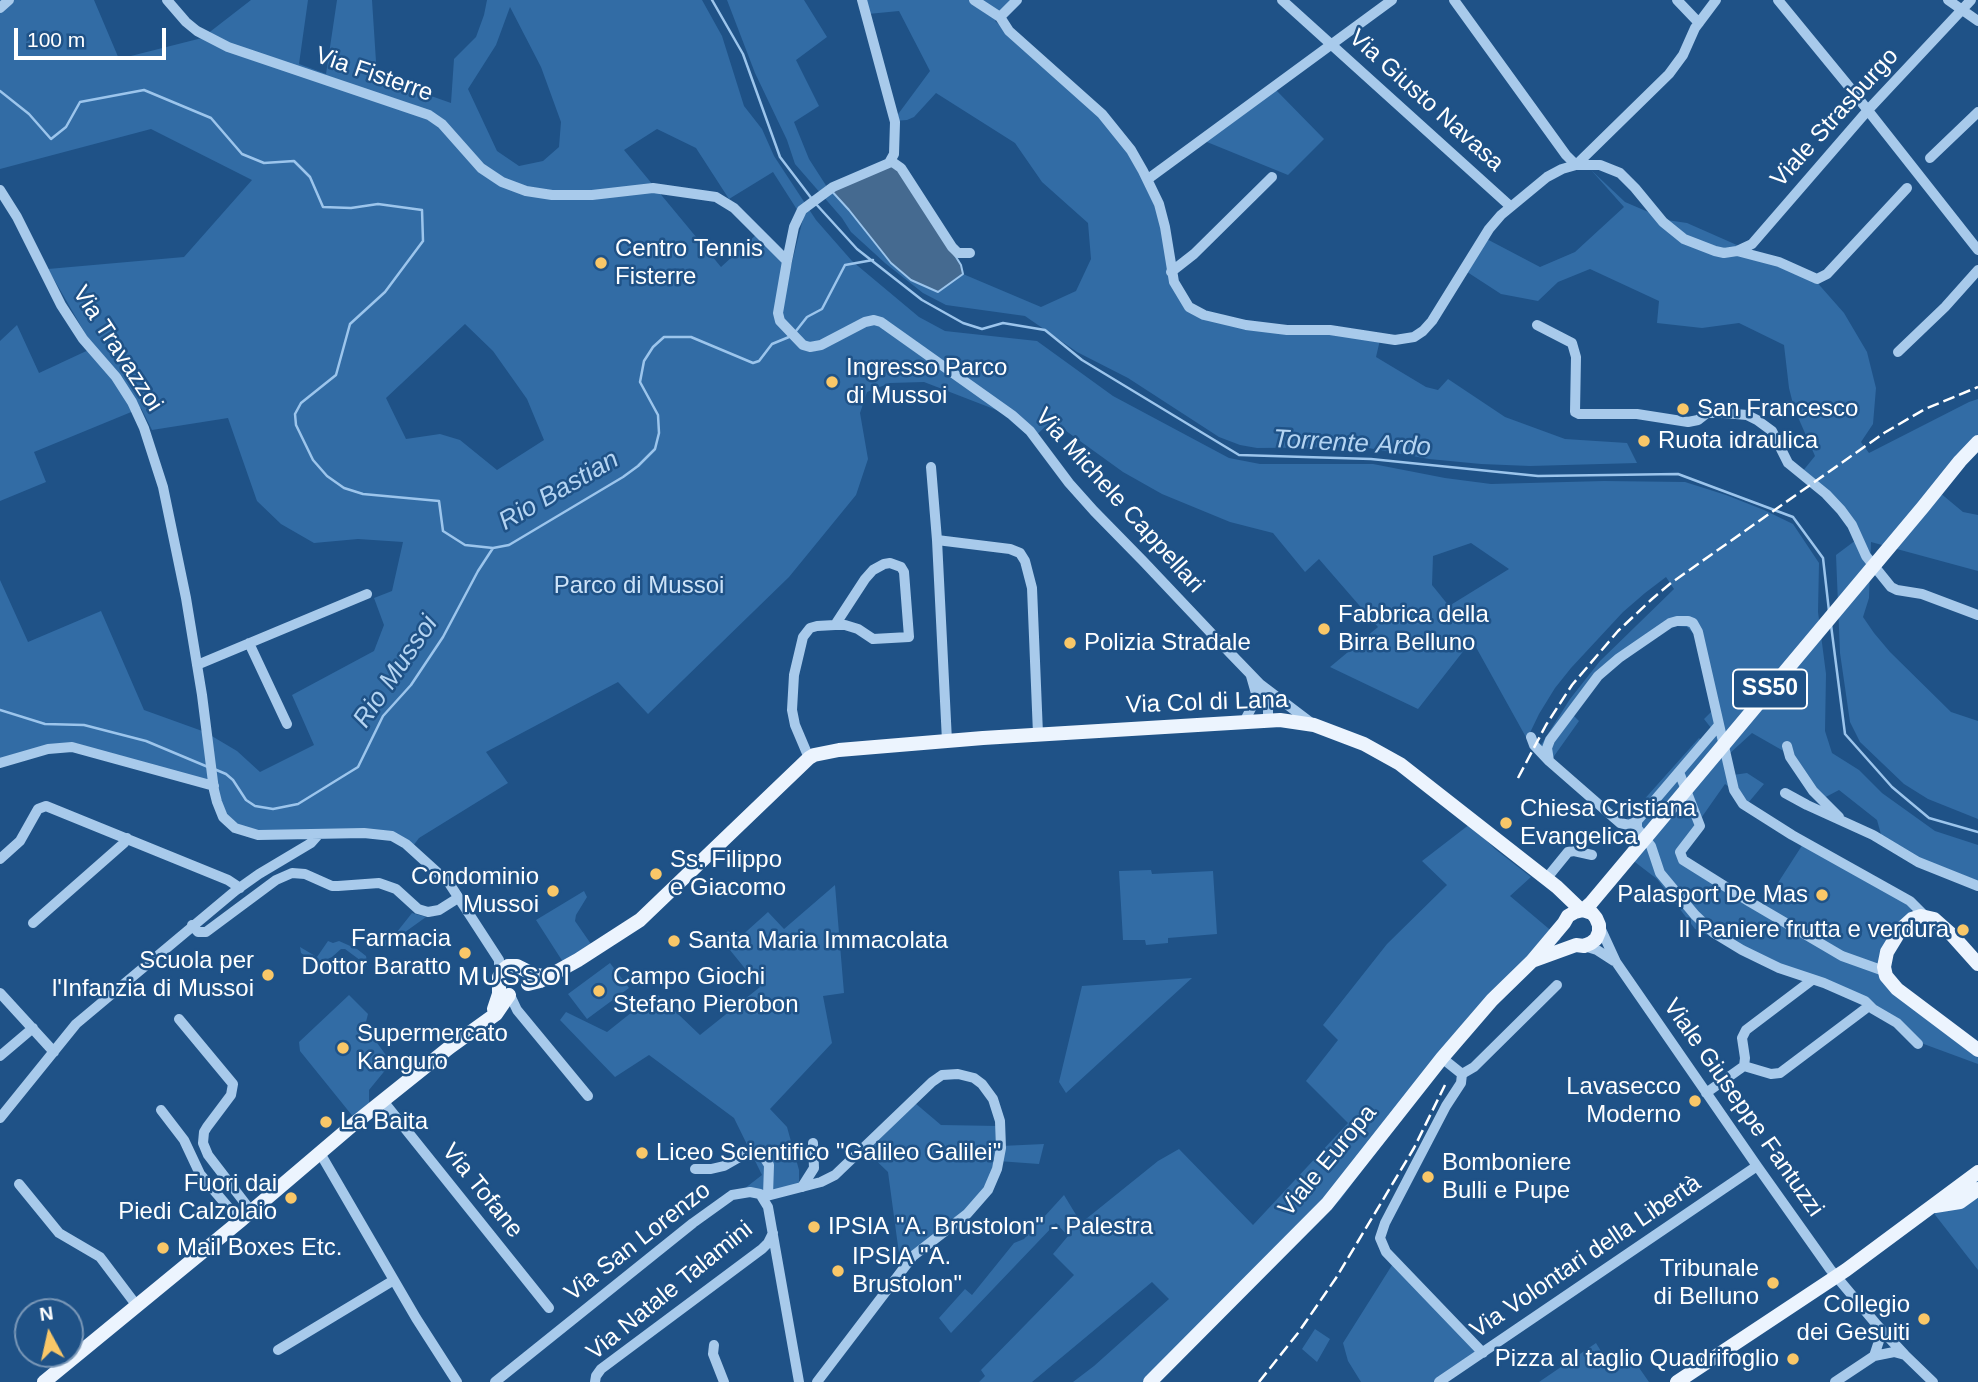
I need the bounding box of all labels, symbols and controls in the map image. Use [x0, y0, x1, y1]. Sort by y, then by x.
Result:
scale bar [18, 14, 170, 58]
street label: Via Giusto Navasa [1343, 24, 1509, 178]
text: 100 m [27, 28, 85, 51]
street label: Via Fisterre [312, 41, 436, 109]
street label: Viale Strasburgo [1765, 43, 1905, 193]
place label: Centro Tennis Fisterre [615, 235, 763, 291]
marker: Centro Tennis Fisterre [593, 255, 609, 271]
street label: Via Travazzoi [66, 281, 168, 417]
place label: Ingresso Parco di Mussoi [846, 354, 1007, 410]
marker: Ingresso Parco di Mussoi [824, 374, 840, 390]
place label: San Francesco [1697, 395, 1858, 423]
marker: San Francesco [1675, 401, 1691, 417]
street label: Via Michele Cappellari [1029, 403, 1209, 599]
water label: Torrente Ardo [1272, 424, 1432, 464]
place label: Ruota idraulica [1658, 427, 1818, 455]
marker: Ruota idraulica [1636, 433, 1652, 449]
water label: Rio Bastian [494, 444, 624, 538]
park label: Parco di Mussoi [554, 572, 724, 600]
place label: Fabbrica della Birra Belluno [1338, 601, 1489, 657]
water label: Rio Mussoi [347, 610, 445, 734]
marker: Fabbrica della Birra Belluno [1316, 621, 1332, 637]
place label: Polizia Stradale [1084, 629, 1251, 657]
marker: Polizia Stradale [1062, 635, 1078, 651]
road number: SS50 [1733, 670, 1807, 708]
street label: Via Col di Lana [1125, 686, 1289, 720]
place label: Chiesa Cristiana Evangelica [1520, 795, 1696, 851]
marker: Chiesa Cristiana Evangelica [1498, 815, 1514, 831]
place label: Ss. Filippo e Giacomo [670, 846, 786, 902]
place label: Condominio Mussoi [411, 863, 539, 919]
marker: Ss. Filippo e Giacomo [648, 866, 664, 882]
place label: Palasport De Mas [1617, 881, 1808, 909]
marker: Condominio Mussoi [545, 883, 561, 899]
marker: Palasport De Mas [1814, 887, 1830, 903]
place label: Il Paniere frutta e verdura [1678, 916, 1949, 944]
marker: Il Paniere frutta e verdura [1955, 922, 1971, 938]
place label: Farmacia Dottor Baratto [302, 925, 451, 981]
place label: Santa Maria Immacolata [688, 927, 948, 955]
marker: Santa Maria Immacolata [666, 933, 682, 949]
marker: Farmacia Dottor Baratto [457, 945, 473, 961]
place label: Scuola per l'Infanzia di Mussoi [52, 947, 254, 1003]
district label: MUSSOI [458, 962, 572, 994]
place label: Campo Giochi Stefano Pierobon [613, 963, 798, 1019]
marker: Scuola per l'Infanzia di Mussoi [260, 967, 276, 983]
marker: Campo Giochi Stefano Pierobon [591, 983, 607, 999]
street label: Viale Giuseppe Fantuzzi [1657, 993, 1829, 1223]
place label: Supermercato Kanguro [357, 1020, 508, 1076]
marker: Supermercato Kanguro [335, 1040, 351, 1056]
place label: Lavasecco Moderno [1566, 1073, 1681, 1129]
marker: Lavasecco Moderno [1687, 1093, 1703, 1109]
street label: Viale Europa [1273, 1099, 1383, 1223]
place label: La Baita [340, 1108, 428, 1136]
marker: La Baita [318, 1114, 334, 1130]
street label: Via Tofane [435, 1138, 529, 1244]
place label: Liceo Scientifico "Galileo Galilei" [656, 1139, 1001, 1167]
marker: Liceo Scientifico "Galileo Galilei" [634, 1145, 650, 1161]
place label: Bomboniere Bulli e Pupe [1442, 1149, 1571, 1205]
marker: Bomboniere Bulli e Pupe [1420, 1169, 1436, 1185]
street label: Via Volontari della Libertà [1465, 1169, 1707, 1345]
place label: Fuori dai Piedi Calzolaio [118, 1170, 277, 1226]
street label: Via San Lorenzo [559, 1176, 717, 1308]
marker: Fuori dai Piedi Calzolaio [283, 1190, 299, 1206]
place label: IPSIA "A. Brustolon" - Palestra [828, 1213, 1153, 1241]
street label: Via Natale Talamini [581, 1215, 759, 1367]
marker: IPSIA "A. Brustolon" - Palestra [806, 1219, 822, 1235]
place label: Mail Boxes Etc. [177, 1234, 342, 1262]
marker: Mail Boxes Etc. [155, 1240, 171, 1256]
place label: IPSIA "A. Brustolon" [852, 1243, 962, 1299]
place label: Tribunale di Belluno [1654, 1255, 1759, 1311]
marker: IPSIA "A. Brustolon" [830, 1263, 846, 1279]
marker: Tribunale di Belluno [1765, 1275, 1781, 1291]
place label: Collegio dei Gesuiti [1797, 1291, 1910, 1347]
north arrow [14, 1298, 84, 1368]
text: N [38, 1302, 55, 1325]
marker: Collegio dei Gesuiti [1916, 1311, 1932, 1327]
place label: Pizza al taglio Quadrifoglio [1495, 1345, 1779, 1373]
marker: Pizza al taglio Quadrifoglio [1785, 1351, 1801, 1367]

